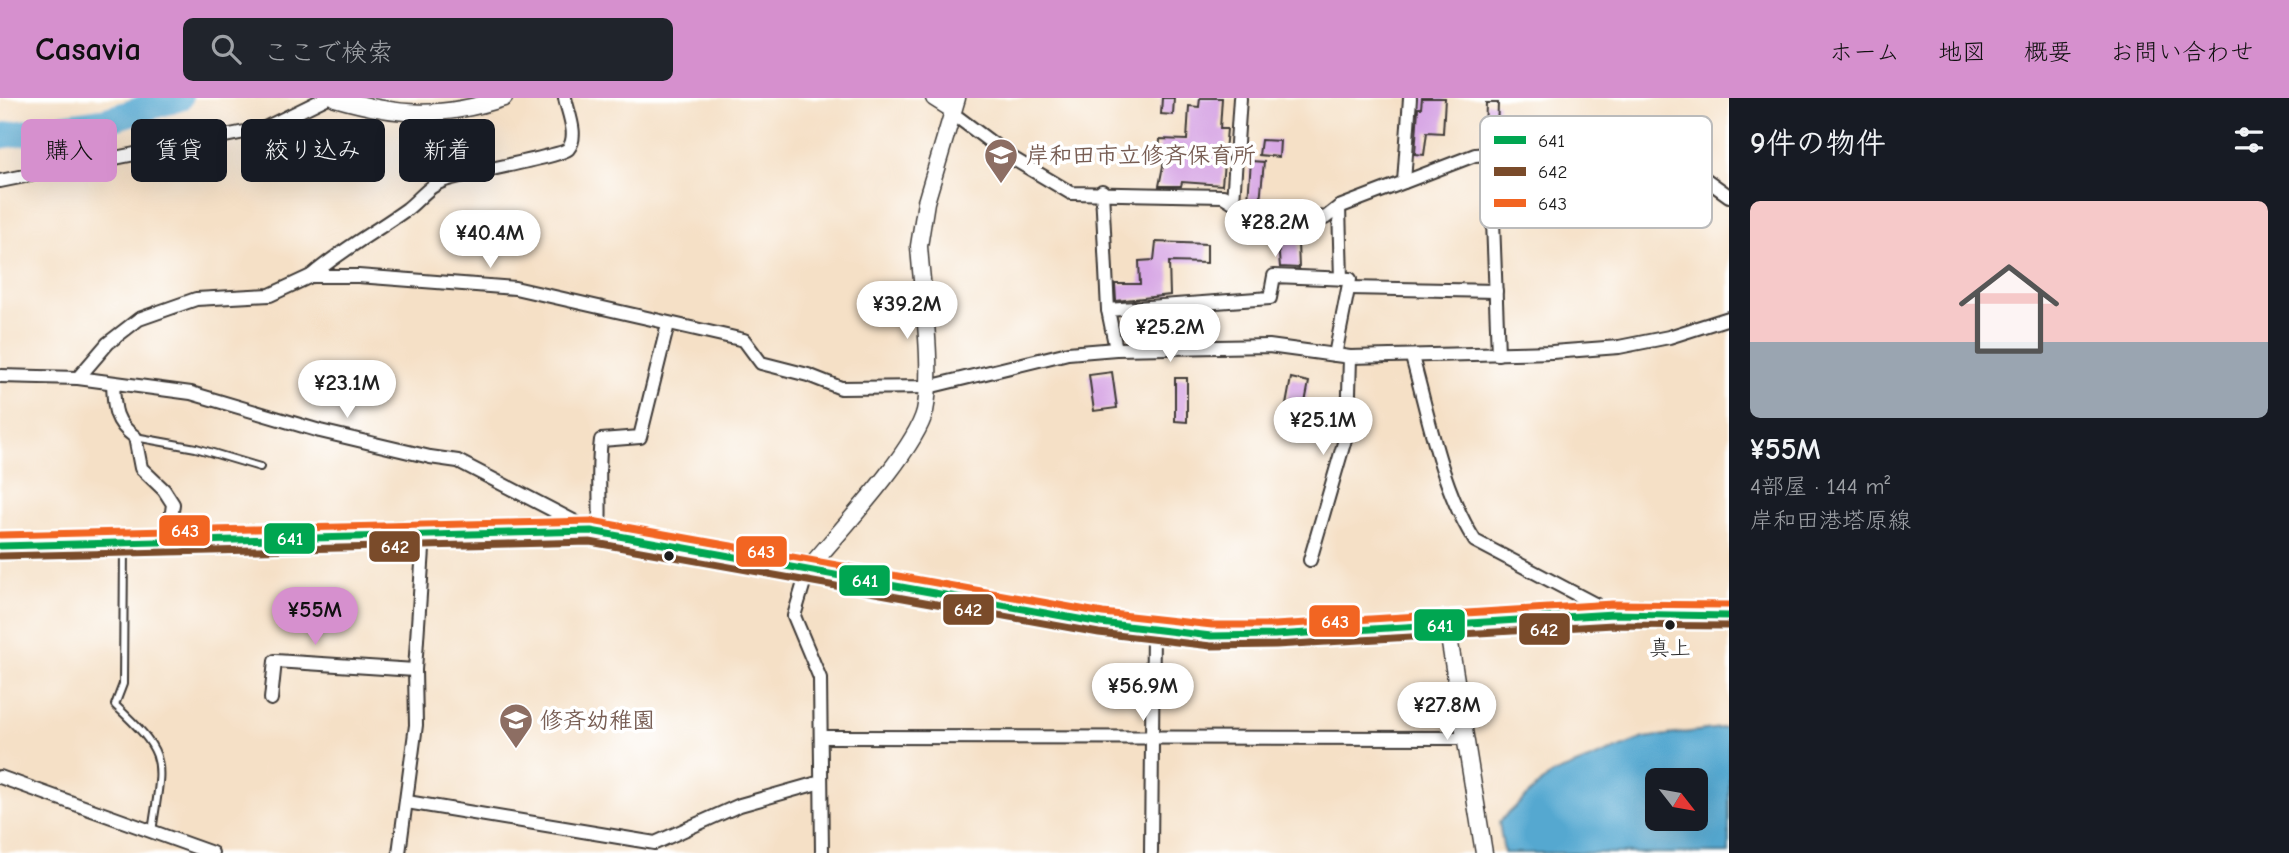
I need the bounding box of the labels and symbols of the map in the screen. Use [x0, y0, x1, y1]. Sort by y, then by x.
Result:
legend [1480, 116, 1712, 228]
text: 641 [1538, 130, 1565, 152]
school or university icon: 岸和田市立修斉保育所 [982, 136, 1020, 185]
place label: 岸和田市立修斉保育所 [1026, 142, 1256, 169]
text: 642 [1538, 161, 1567, 183]
text: 643 [1538, 193, 1567, 215]
pin: ¥28.2M [1218, 200, 1332, 259]
pin: ¥40.4M [433, 211, 547, 270]
pin: ¥39.2M [850, 282, 964, 341]
pin: ¥25.2M [1113, 304, 1227, 364]
pin: ¥23.1M [290, 360, 404, 420]
pin: ¥25.1M [1266, 398, 1380, 457]
line badge: 643 [158, 514, 211, 547]
text: 643 [171, 520, 199, 542]
line badge: 641 [263, 522, 316, 555]
text: 641 [277, 528, 303, 550]
line badge: 642 [368, 530, 421, 563]
line badge: 643 [735, 535, 788, 568]
text: 642 [381, 536, 409, 558]
text: 643 [747, 541, 775, 563]
unlabelled marker [662, 549, 676, 563]
line badge: 641 [838, 564, 891, 597]
text: 641 [852, 570, 878, 592]
pin: ¥55M [274, 588, 356, 647]
line badge: 642 [942, 593, 995, 626]
text: 642 [954, 599, 982, 621]
line badge: 643 [1308, 604, 1361, 638]
line badge: 641 [1413, 608, 1466, 642]
text: 643 [1321, 611, 1349, 633]
line badge: 642 [1518, 612, 1571, 646]
text: 641 [1427, 615, 1453, 637]
marker: 真上 [1663, 618, 1677, 632]
text: 642 [1530, 619, 1558, 641]
place label: 真上 [1649, 636, 1691, 660]
pin: ¥56.9M [1086, 664, 1200, 723]
pin: ¥27.8M [1390, 682, 1504, 742]
school or university icon: 修斉幼稚園 [497, 701, 535, 750]
place label: 修斉幼稚園 [540, 707, 655, 734]
north arrow [1645, 768, 1708, 831]

